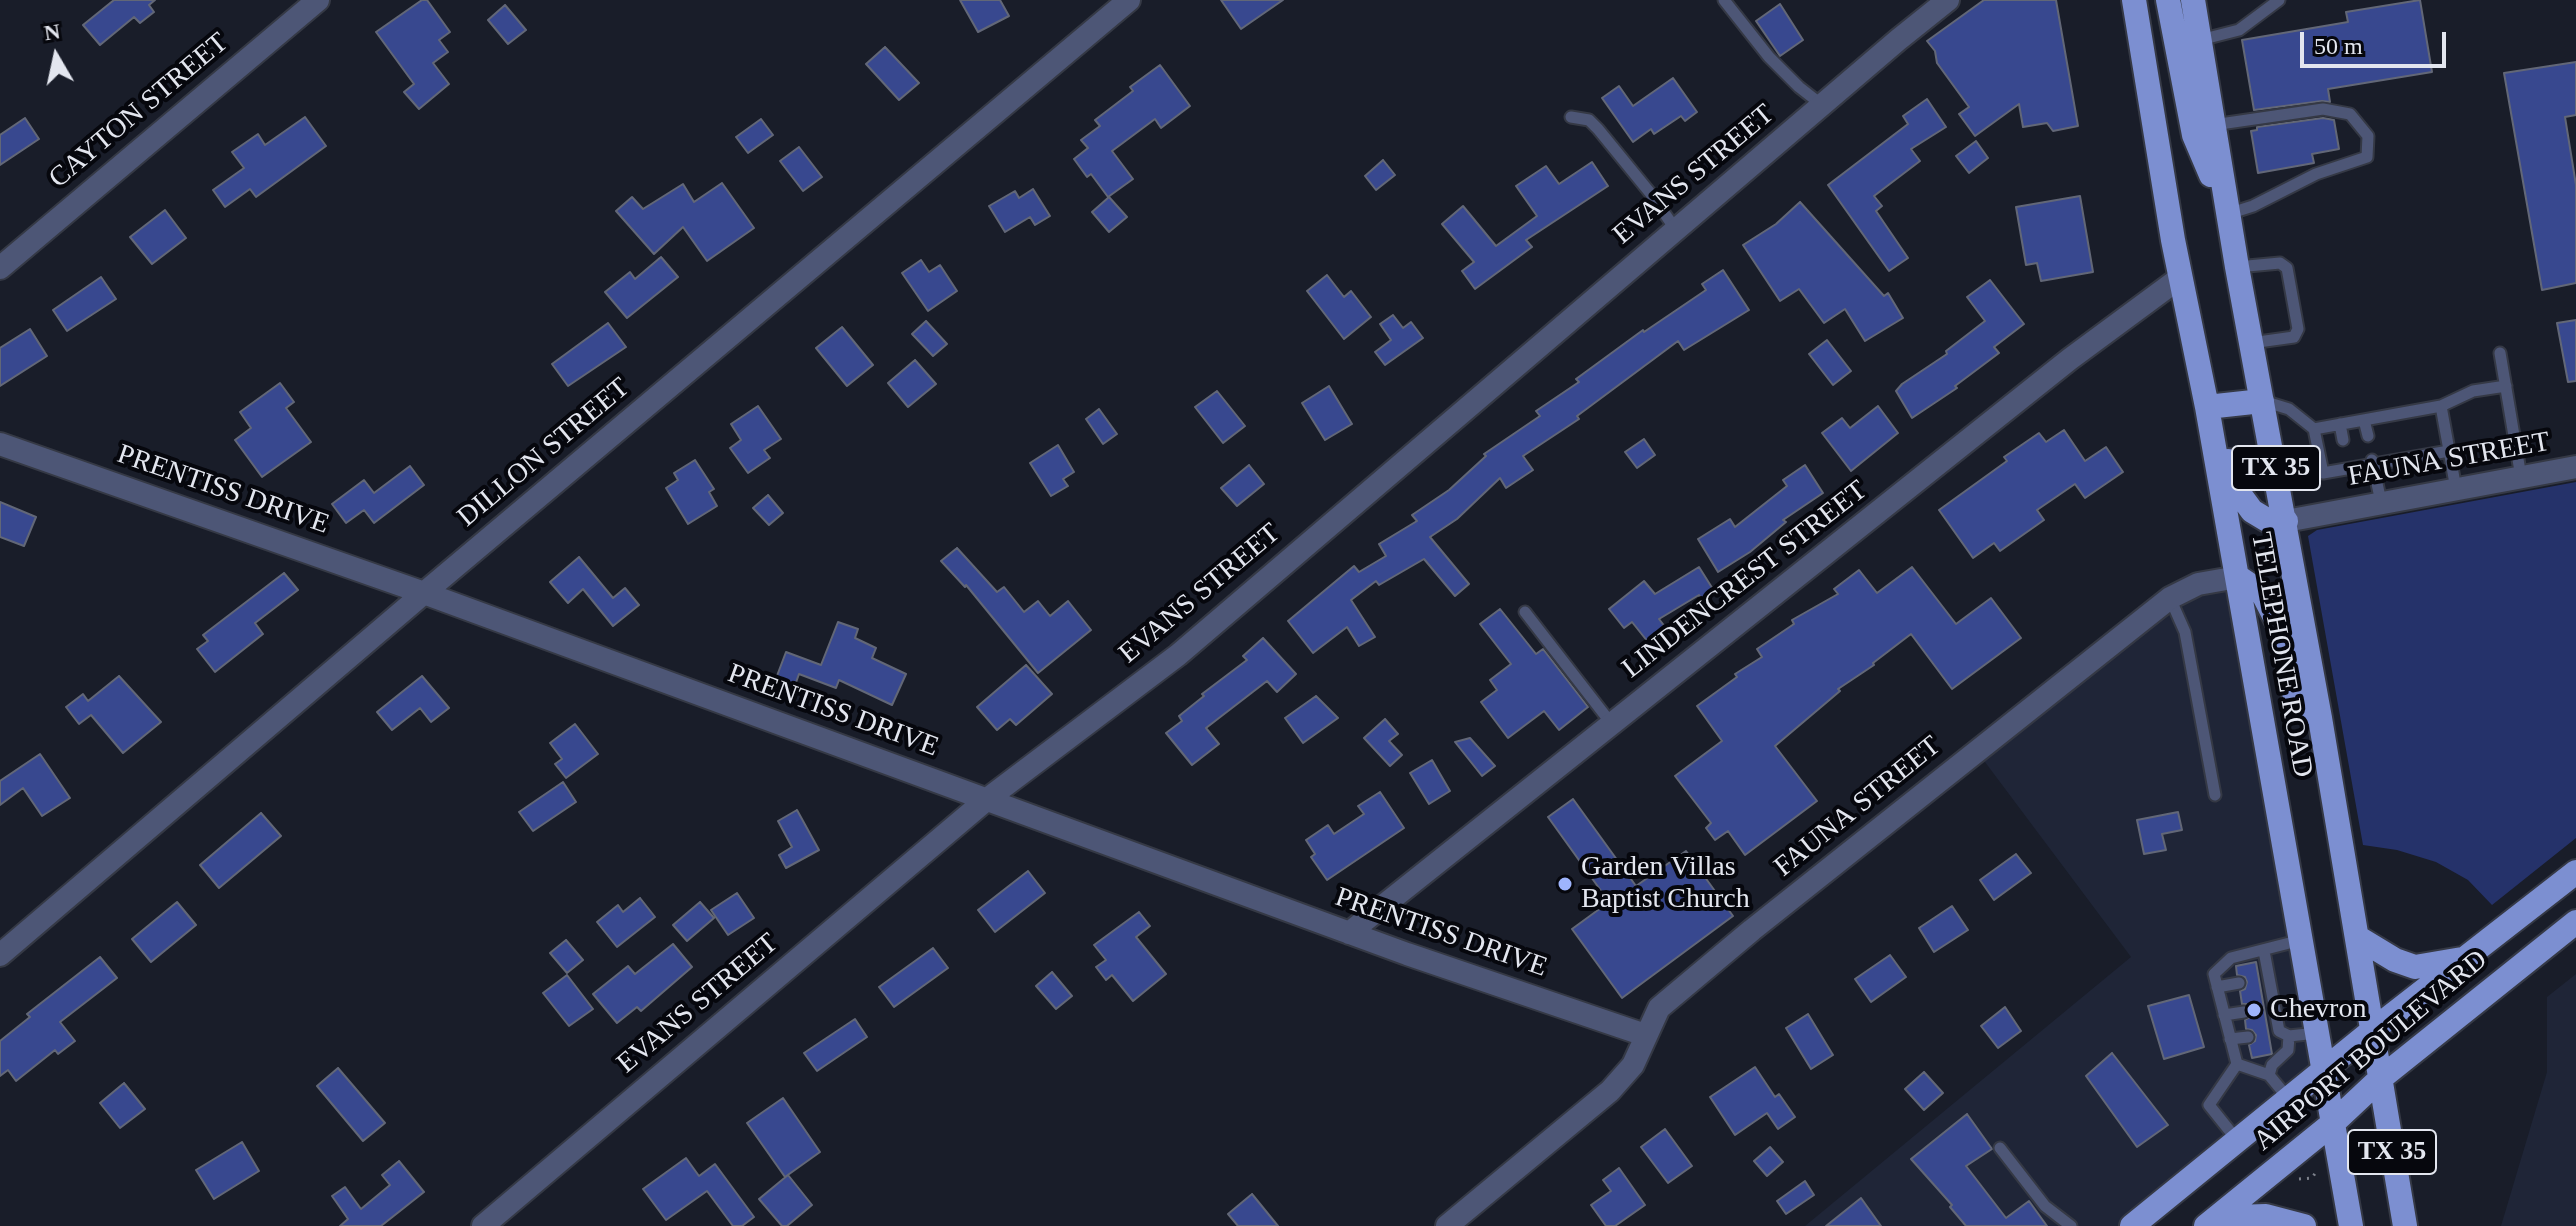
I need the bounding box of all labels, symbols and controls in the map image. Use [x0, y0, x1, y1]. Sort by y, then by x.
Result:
north arrow [16, 16, 96, 96]
scale bar [2304, 16, 2450, 66]
street label: CAYTON STREET [43, 26, 235, 196]
text: 50 m [2314, 33, 2363, 59]
street label: EVANS STREET [1607, 98, 1781, 252]
street label: DILLON STREET [451, 371, 637, 535]
street label: FAUNA STREET [2346, 426, 2552, 494]
street label: PRENTISS DRIVE [113, 438, 333, 542]
road number: TX 35 [2232, 446, 2320, 490]
street label: LINDENCREST STREET [1616, 474, 1874, 686]
street label: EVANS STREET [1113, 517, 1287, 671]
street label: TELEPHONE ROAD [2243, 530, 2319, 780]
street label: PRENTISS DRIVE [723, 657, 943, 765]
street label: FAUNA STREET [1768, 730, 1948, 884]
place label: Garden Villas Baptist Church [1581, 851, 1750, 917]
marker: Garden Villas Baptist Church [1556, 875, 1574, 893]
street label: PRENTISS DRIVE [1331, 881, 1551, 985]
street label: EVANS STREET [611, 927, 785, 1081]
street label: AIRPORT BOULEVARD [2248, 944, 2494, 1158]
place label: Chevron [2270, 993, 2366, 1027]
marker: Chevron [2245, 1001, 2263, 1019]
road number: TX 35 [2348, 1130, 2436, 1174]

